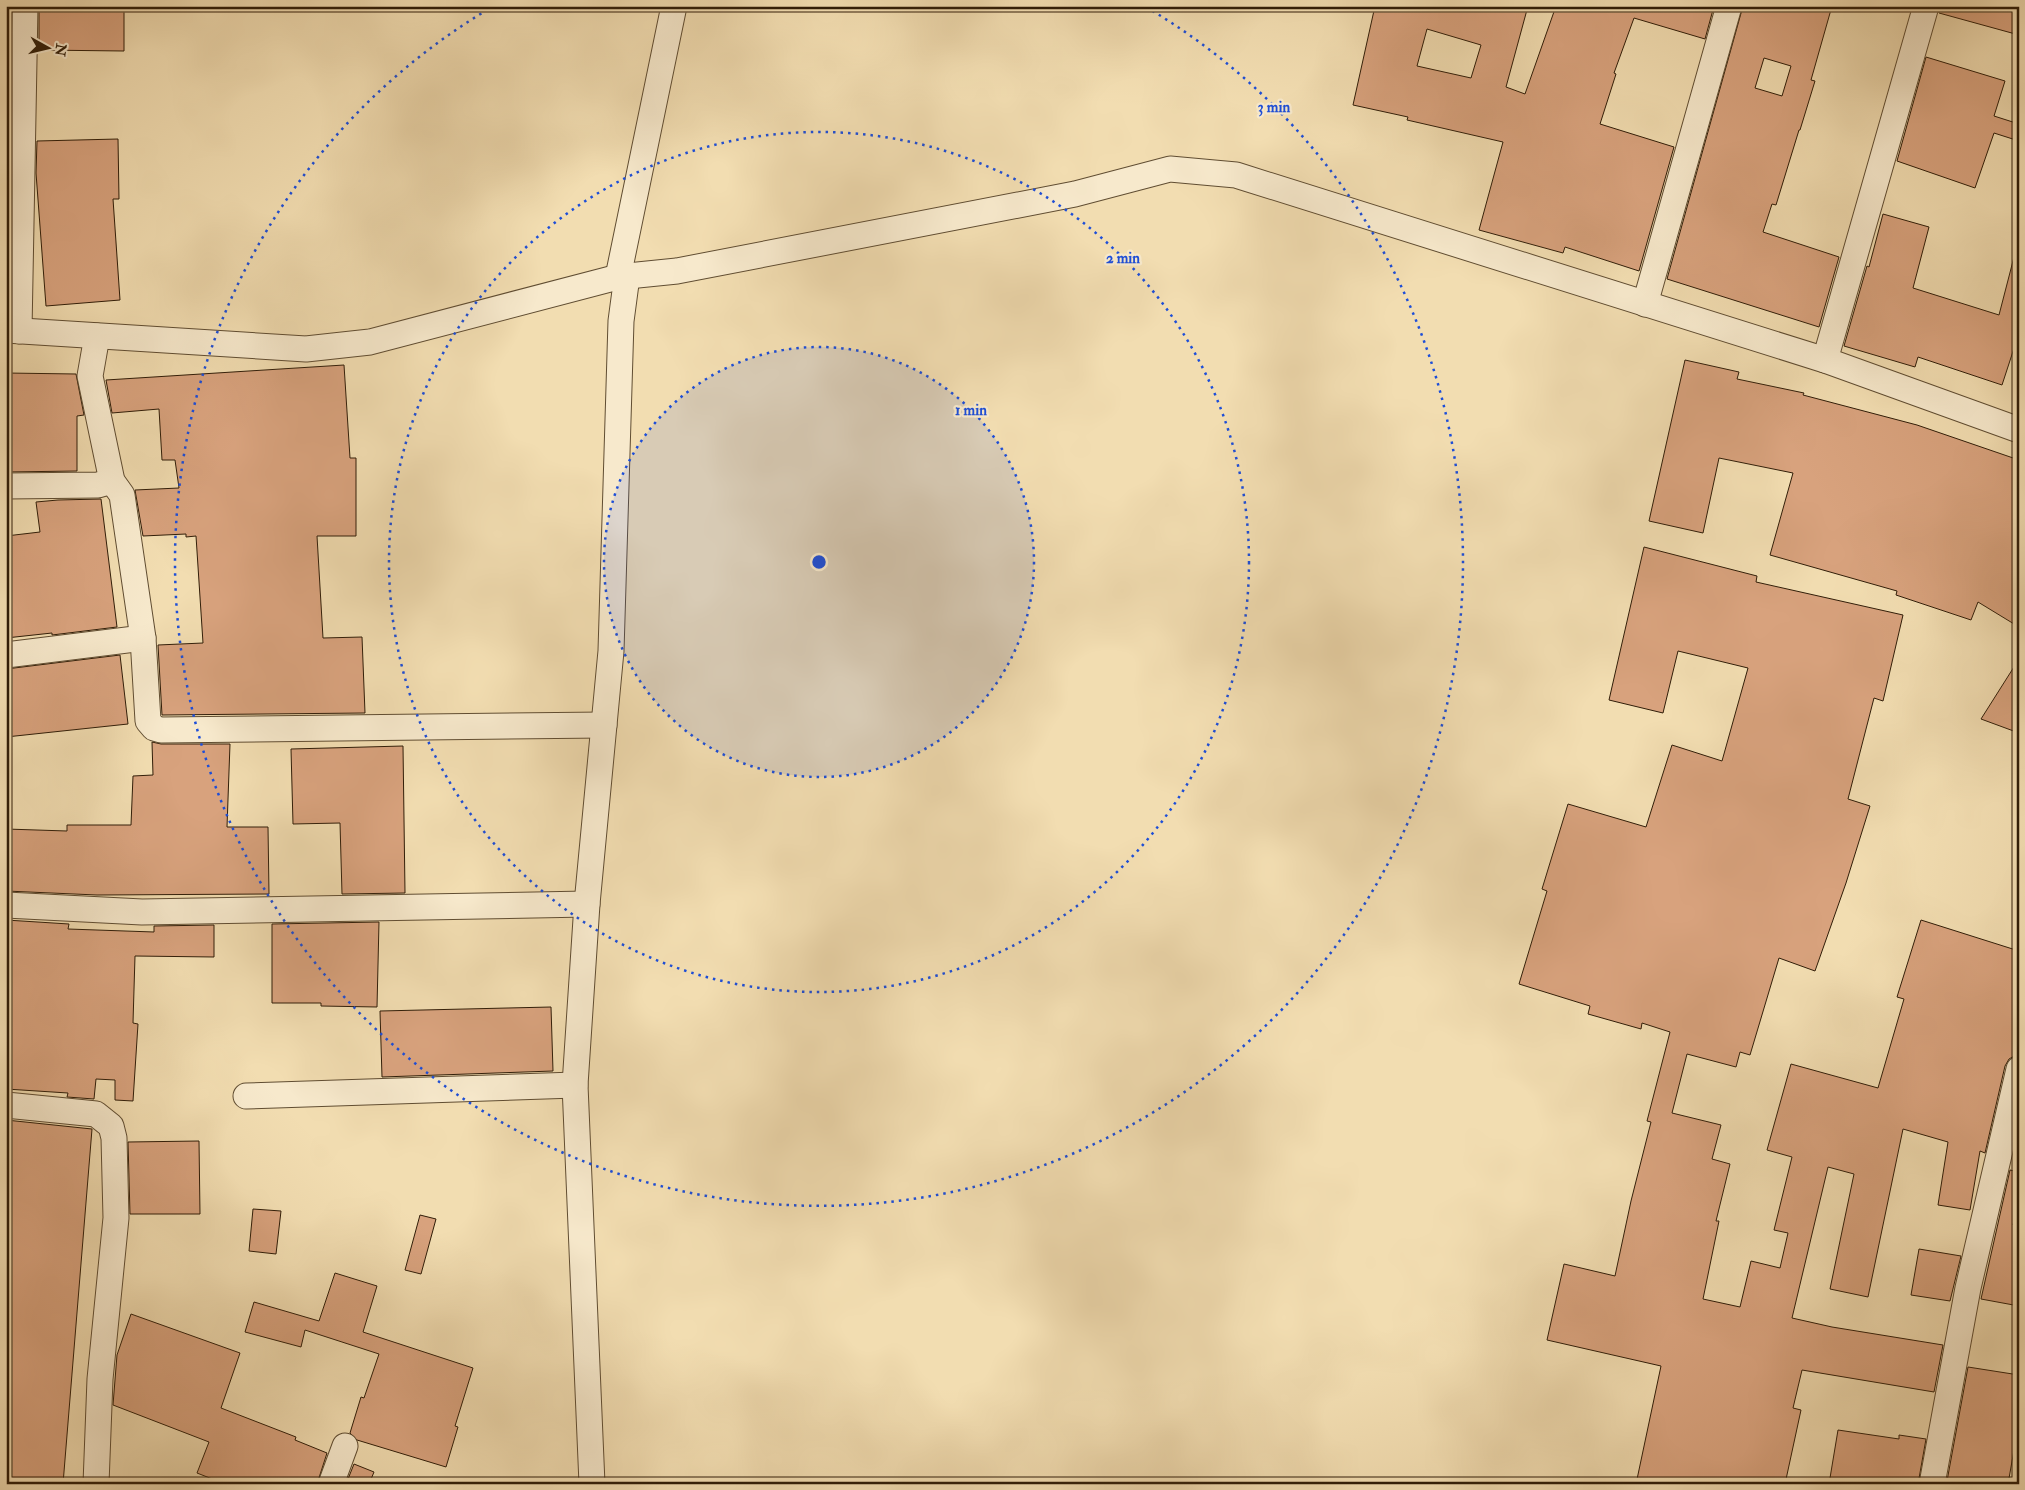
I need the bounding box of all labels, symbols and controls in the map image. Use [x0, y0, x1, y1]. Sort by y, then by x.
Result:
north arrow [22, 22, 72, 72]
text: N [51, 41, 70, 58]
text: 3 min [1258, 98, 1290, 117]
text: 2 min [1106, 249, 1140, 268]
text: 1 min [955, 401, 987, 420]
centre of rings [810, 553, 828, 571]

